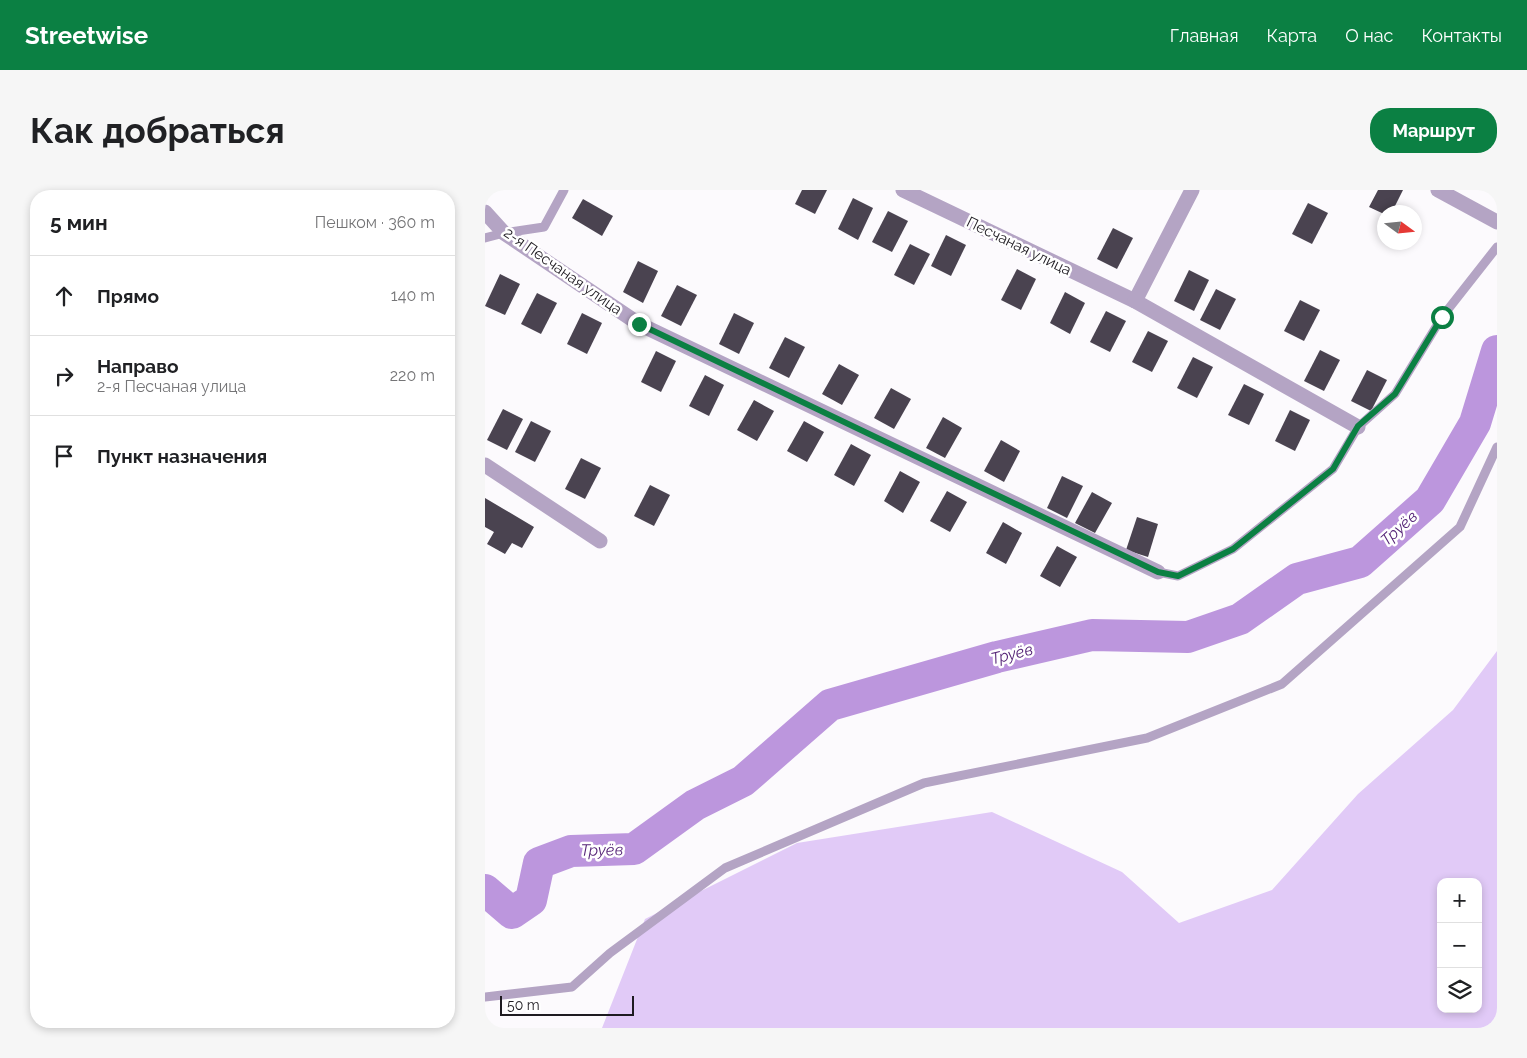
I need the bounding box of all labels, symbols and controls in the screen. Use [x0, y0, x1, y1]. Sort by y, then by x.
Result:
text: Streetwise [25, 21, 148, 50]
text: Главная [1170, 25, 1238, 46]
text: Карта [1266, 25, 1317, 46]
text: О нас [1345, 25, 1393, 46]
text: Контакты [1421, 25, 1502, 46]
button: Маршрут [1370, 108, 1497, 153]
text: Как добраться [30, 110, 285, 151]
north arrow [1377, 205, 1422, 250]
text: 5 мин [50, 210, 108, 235]
text: Пешком · 360 m [315, 213, 435, 232]
street label: Песчаная улица [964, 213, 1074, 279]
street label: 2-я Песчаная улица [501, 223, 625, 319]
icon: ahead [50, 282, 78, 310]
text: Прямо [97, 285, 159, 307]
text: 140 m [391, 286, 435, 305]
route start [1431, 306, 1454, 329]
route end [628, 313, 651, 336]
text: Направо [97, 355, 178, 377]
icon: right [50, 362, 78, 390]
text: 220 m [390, 366, 435, 385]
text: 2-я Песчаная улица [97, 377, 246, 396]
icon: arrive [50, 442, 78, 470]
text: Пункт назначения [97, 445, 267, 467]
water label: Труёв [1377, 507, 1421, 549]
water label: Труёв [989, 640, 1035, 668]
water label: Труёв [580, 840, 624, 860]
map controls [1437, 878, 1482, 1013]
button: + [1437, 878, 1482, 923]
button: − [1437, 923, 1482, 968]
button: layers [1437, 968, 1482, 1013]
scale bar [500, 993, 634, 1016]
text: 50 m [507, 997, 540, 1013]

